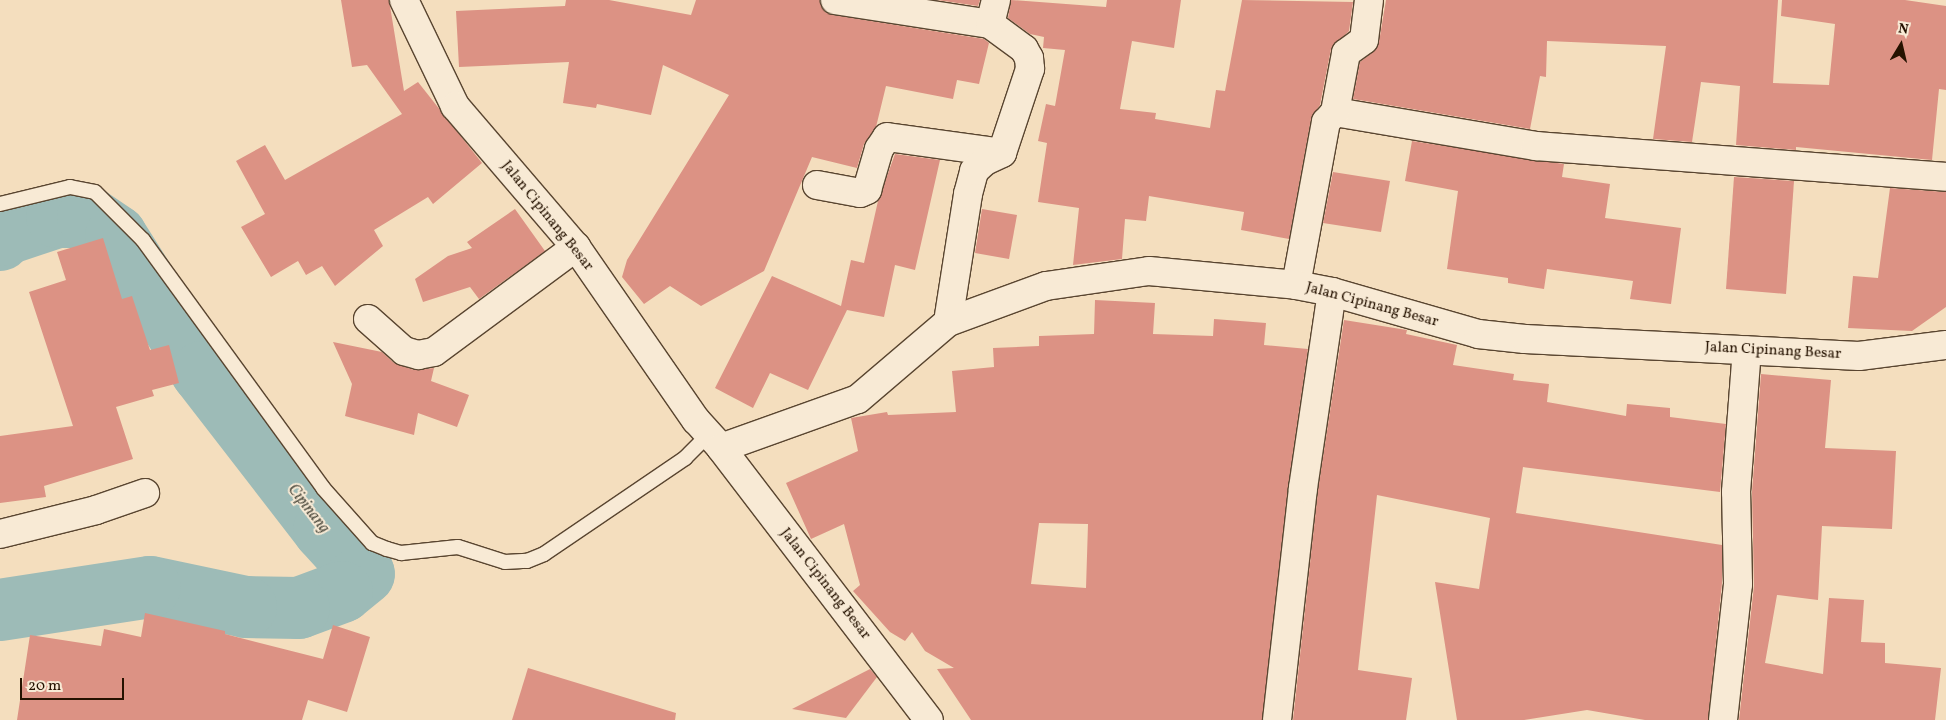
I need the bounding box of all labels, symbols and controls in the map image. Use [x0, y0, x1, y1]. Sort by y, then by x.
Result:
north arrow [1876, 20, 1926, 70]
text: N [1897, 20, 1910, 40]
street label: Jalan Cipinang Besar [497, 157, 597, 275]
street label: Jalan Cipinang Besar [1304, 279, 1440, 331]
street label: Jalan Cipinang Besar [1704, 338, 1842, 364]
water label: Cipinang [283, 481, 333, 537]
street label: Jalan Cipinang Besar [776, 525, 874, 643]
scale bar [22, 668, 126, 700]
text: 20 m [28, 676, 61, 697]

